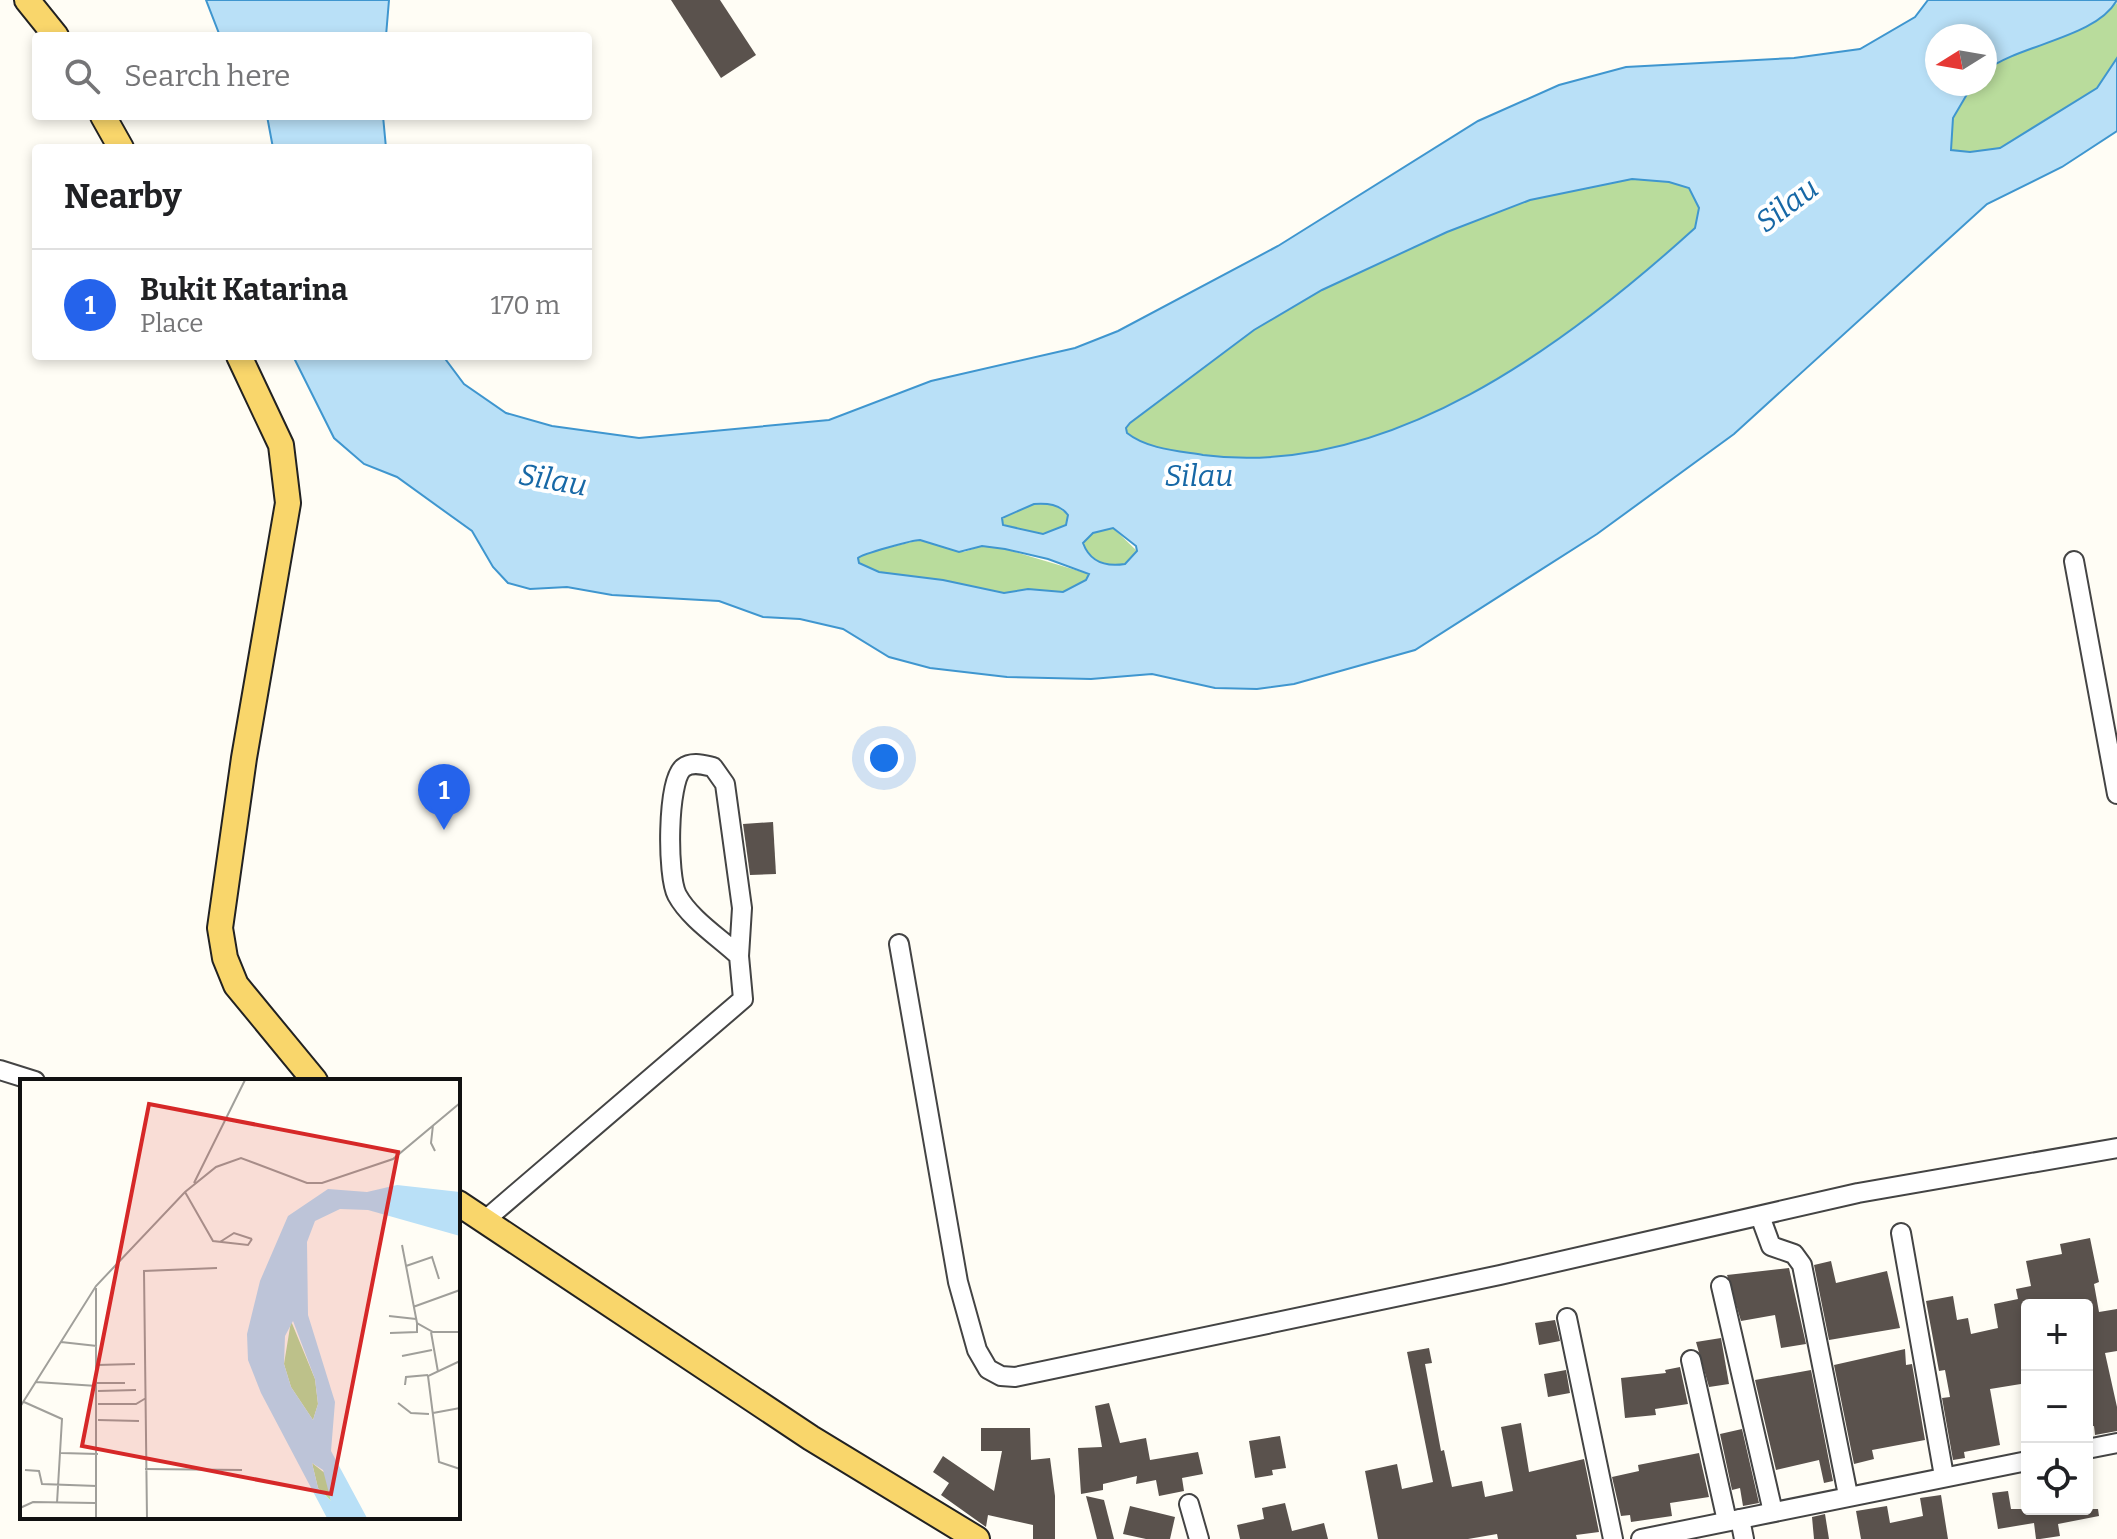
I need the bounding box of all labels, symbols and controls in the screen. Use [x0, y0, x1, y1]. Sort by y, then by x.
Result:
north arrow [1925, 24, 1997, 96]
search box [32, 32, 592, 120]
icon: search [60, 54, 104, 98]
text: Search here [124, 58, 291, 94]
water label: Silau [1749, 170, 1825, 240]
text: Nearby [64, 176, 182, 217]
text: Bukit Katarina [140, 272, 348, 308]
text: 1 [84, 290, 96, 321]
text: 170 m [490, 290, 560, 321]
text: Place [140, 308, 204, 339]
water label: Silau [516, 456, 590, 504]
water label: Silau [1165, 458, 1234, 494]
your location [864, 738, 904, 778]
pin: 1 [418, 764, 470, 830]
inset map [20, 1079, 460, 1519]
map controls [2021, 1299, 2093, 1515]
button: + [2021, 1299, 2093, 1371]
button: − [2021, 1371, 2093, 1443]
button: locate [2021, 1443, 2093, 1515]

